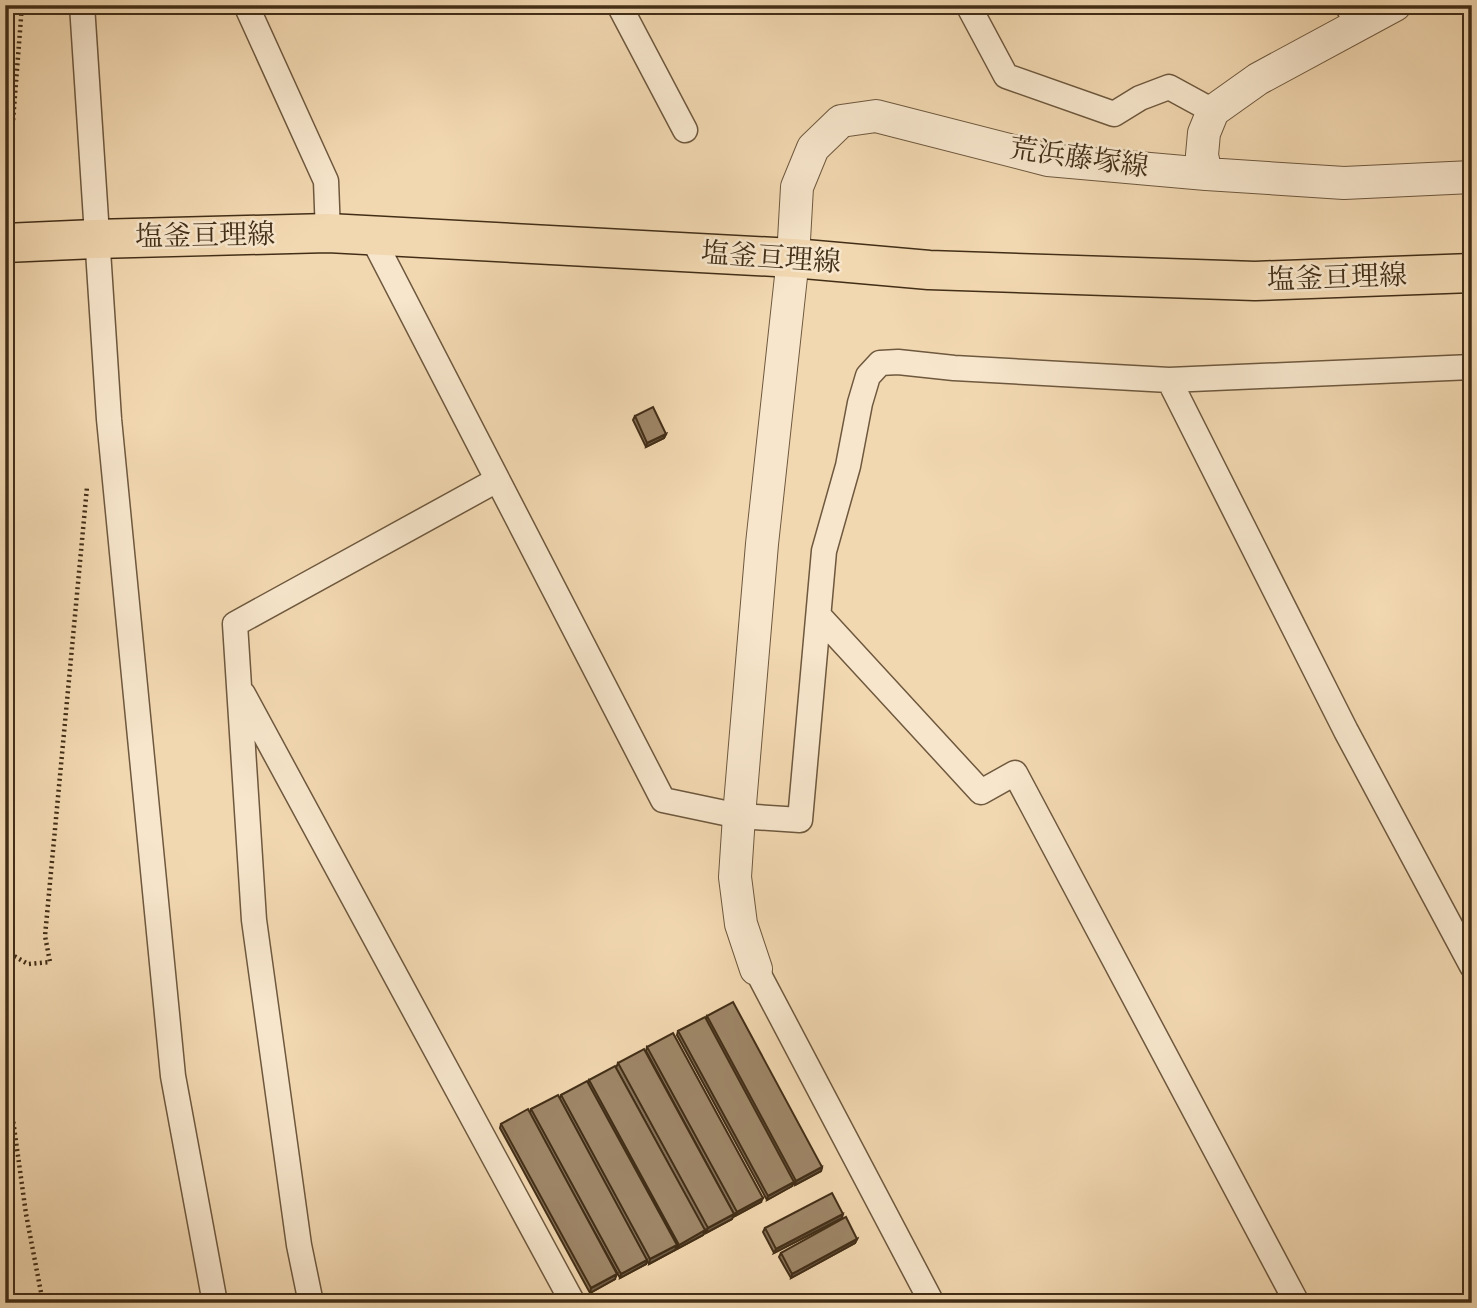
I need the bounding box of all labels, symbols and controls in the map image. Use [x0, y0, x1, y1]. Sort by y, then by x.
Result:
street label: 荒浜藤塚線 [1007, 131, 1151, 185]
street label: 塩釜亘理線 [135, 217, 275, 255]
street label: 塩釜亘理線 [700, 236, 842, 280]
street label: 塩釜亘理線 [1266, 258, 1408, 298]

